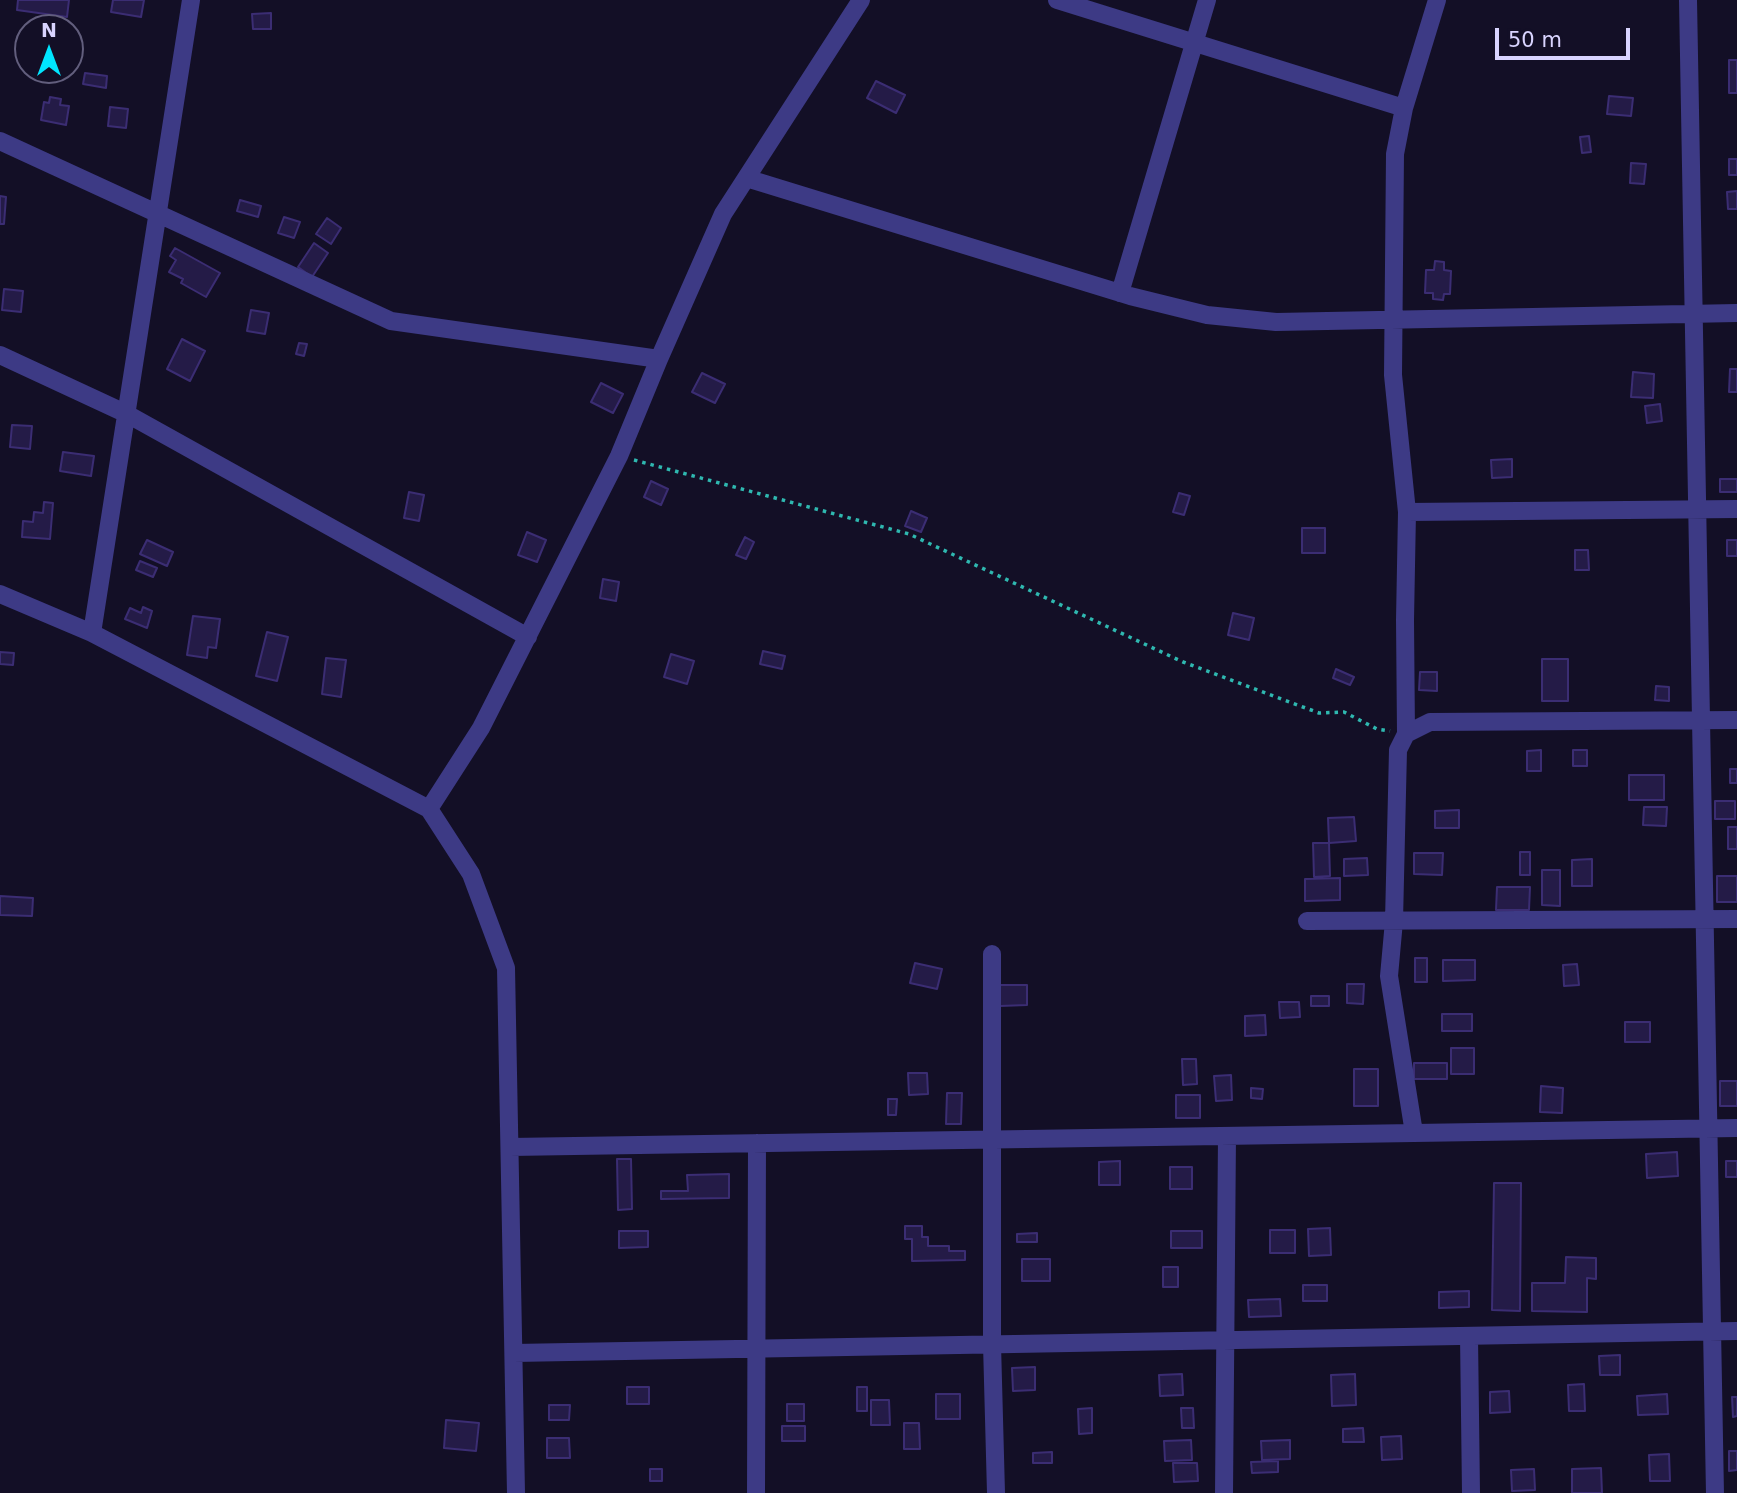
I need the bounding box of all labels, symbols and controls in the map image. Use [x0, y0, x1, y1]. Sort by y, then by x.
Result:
north arrow [14, 14, 84, 84]
scale bar [1499, 14, 1634, 58]
text: N [41, 19, 57, 41]
text: 50 m [1508, 28, 1562, 52]

